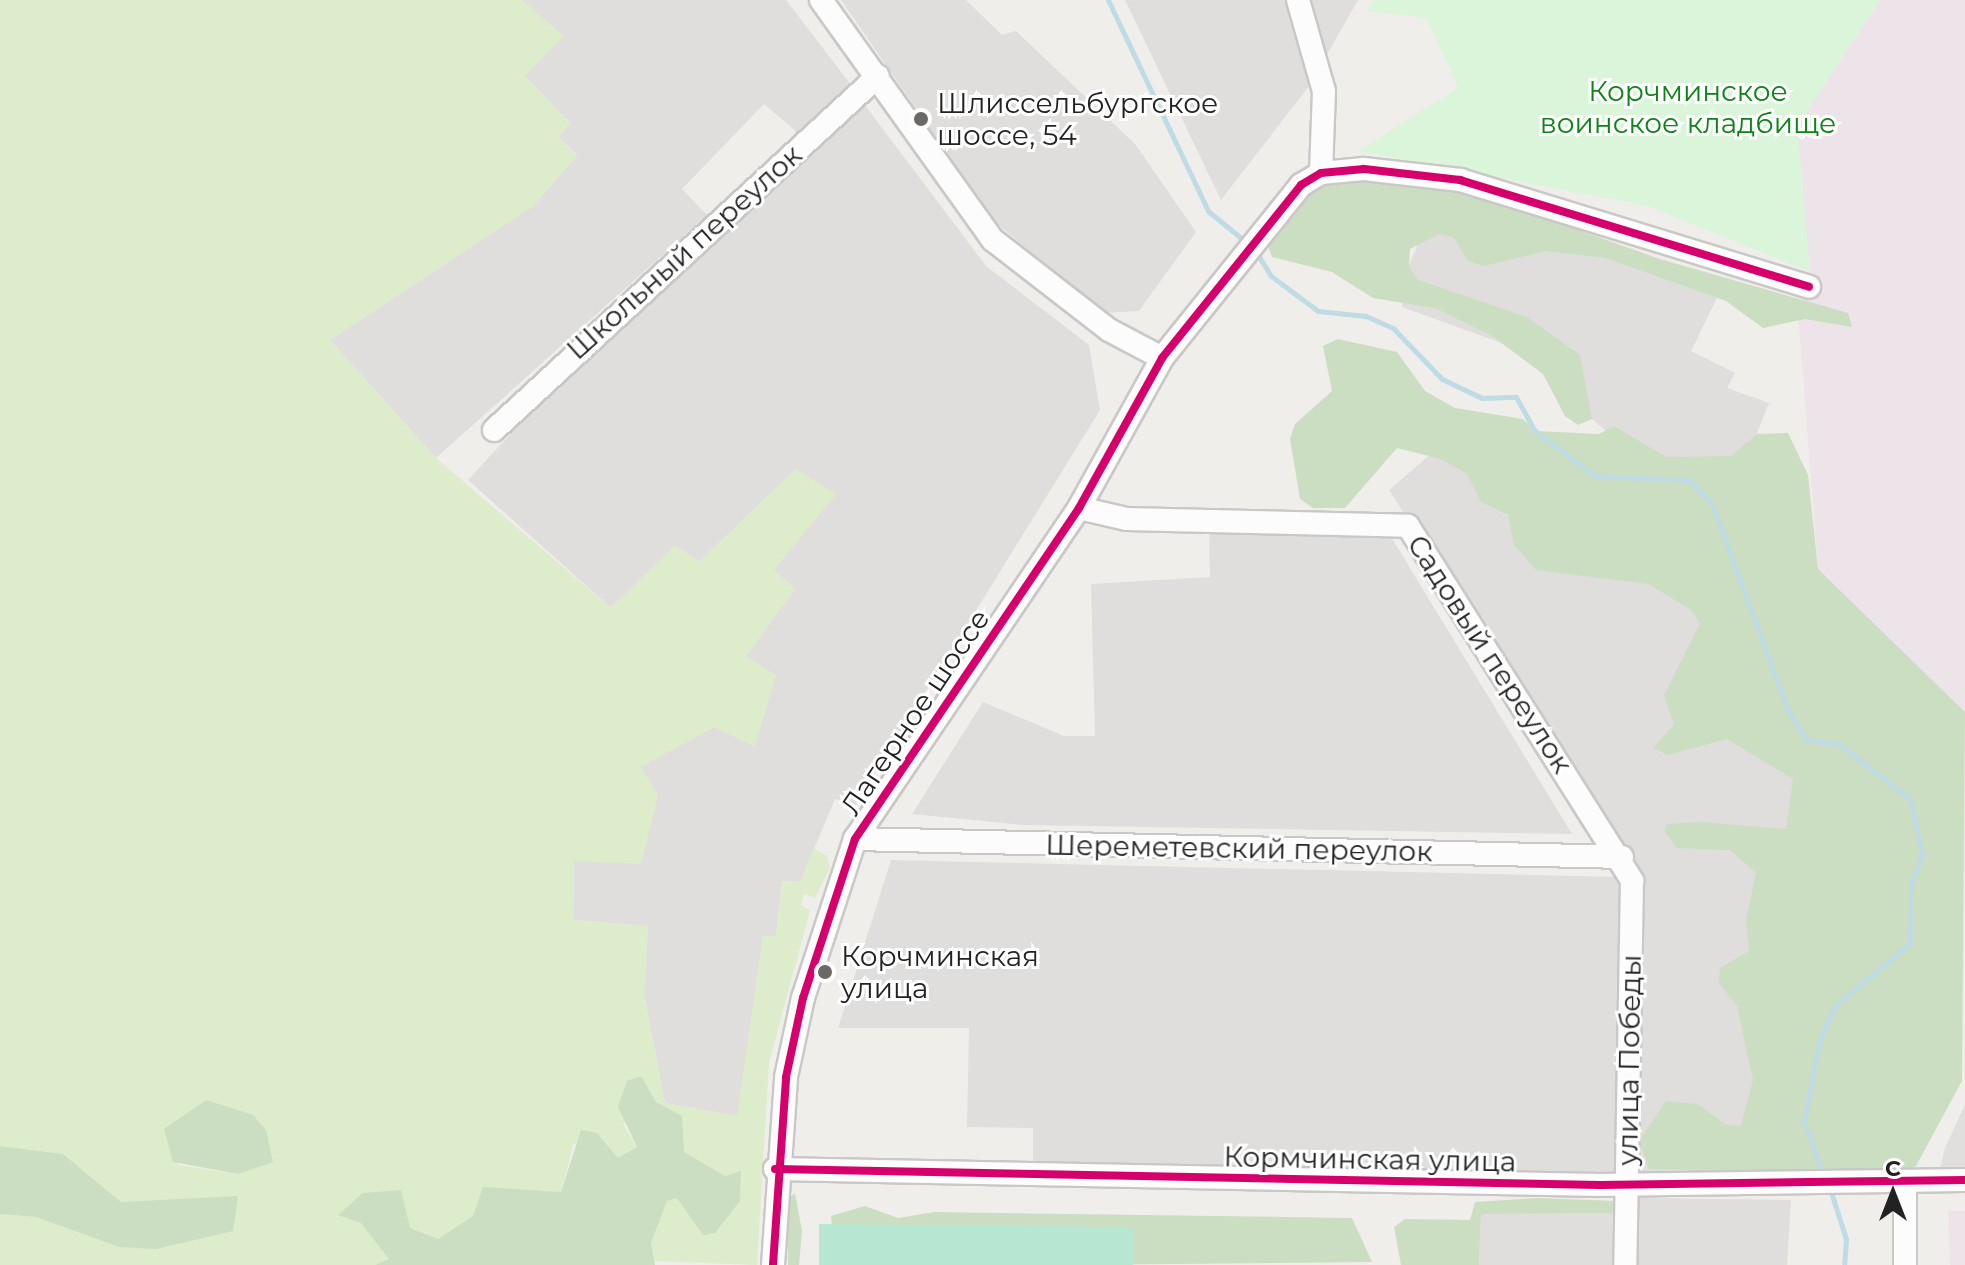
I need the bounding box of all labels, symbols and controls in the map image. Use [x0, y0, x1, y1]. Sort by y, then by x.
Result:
park label: Корчминское воинское кладбище [1540, 74, 1836, 140]
place label: Шлиссельбургское шоссе, 54 [937, 86, 1218, 152]
marker: Шлиссельбургское шоссе, 54 [912, 110, 930, 128]
street label: Школьный переулок [560, 138, 808, 366]
street label: Садовый переулок [1400, 529, 1580, 779]
street label: Лагерное шоссе [834, 603, 996, 821]
street label: Шереметевский переулок [1045, 828, 1433, 868]
place label: Корчминская улица [841, 939, 1039, 1005]
street label: улица Победы [1610, 954, 1648, 1166]
marker: Корчминская улица [816, 963, 834, 981]
street label: Кормчинская улица [1223, 1140, 1517, 1178]
north arrow [1853, 1153, 1933, 1233]
text: С [1885, 1155, 1901, 1182]

